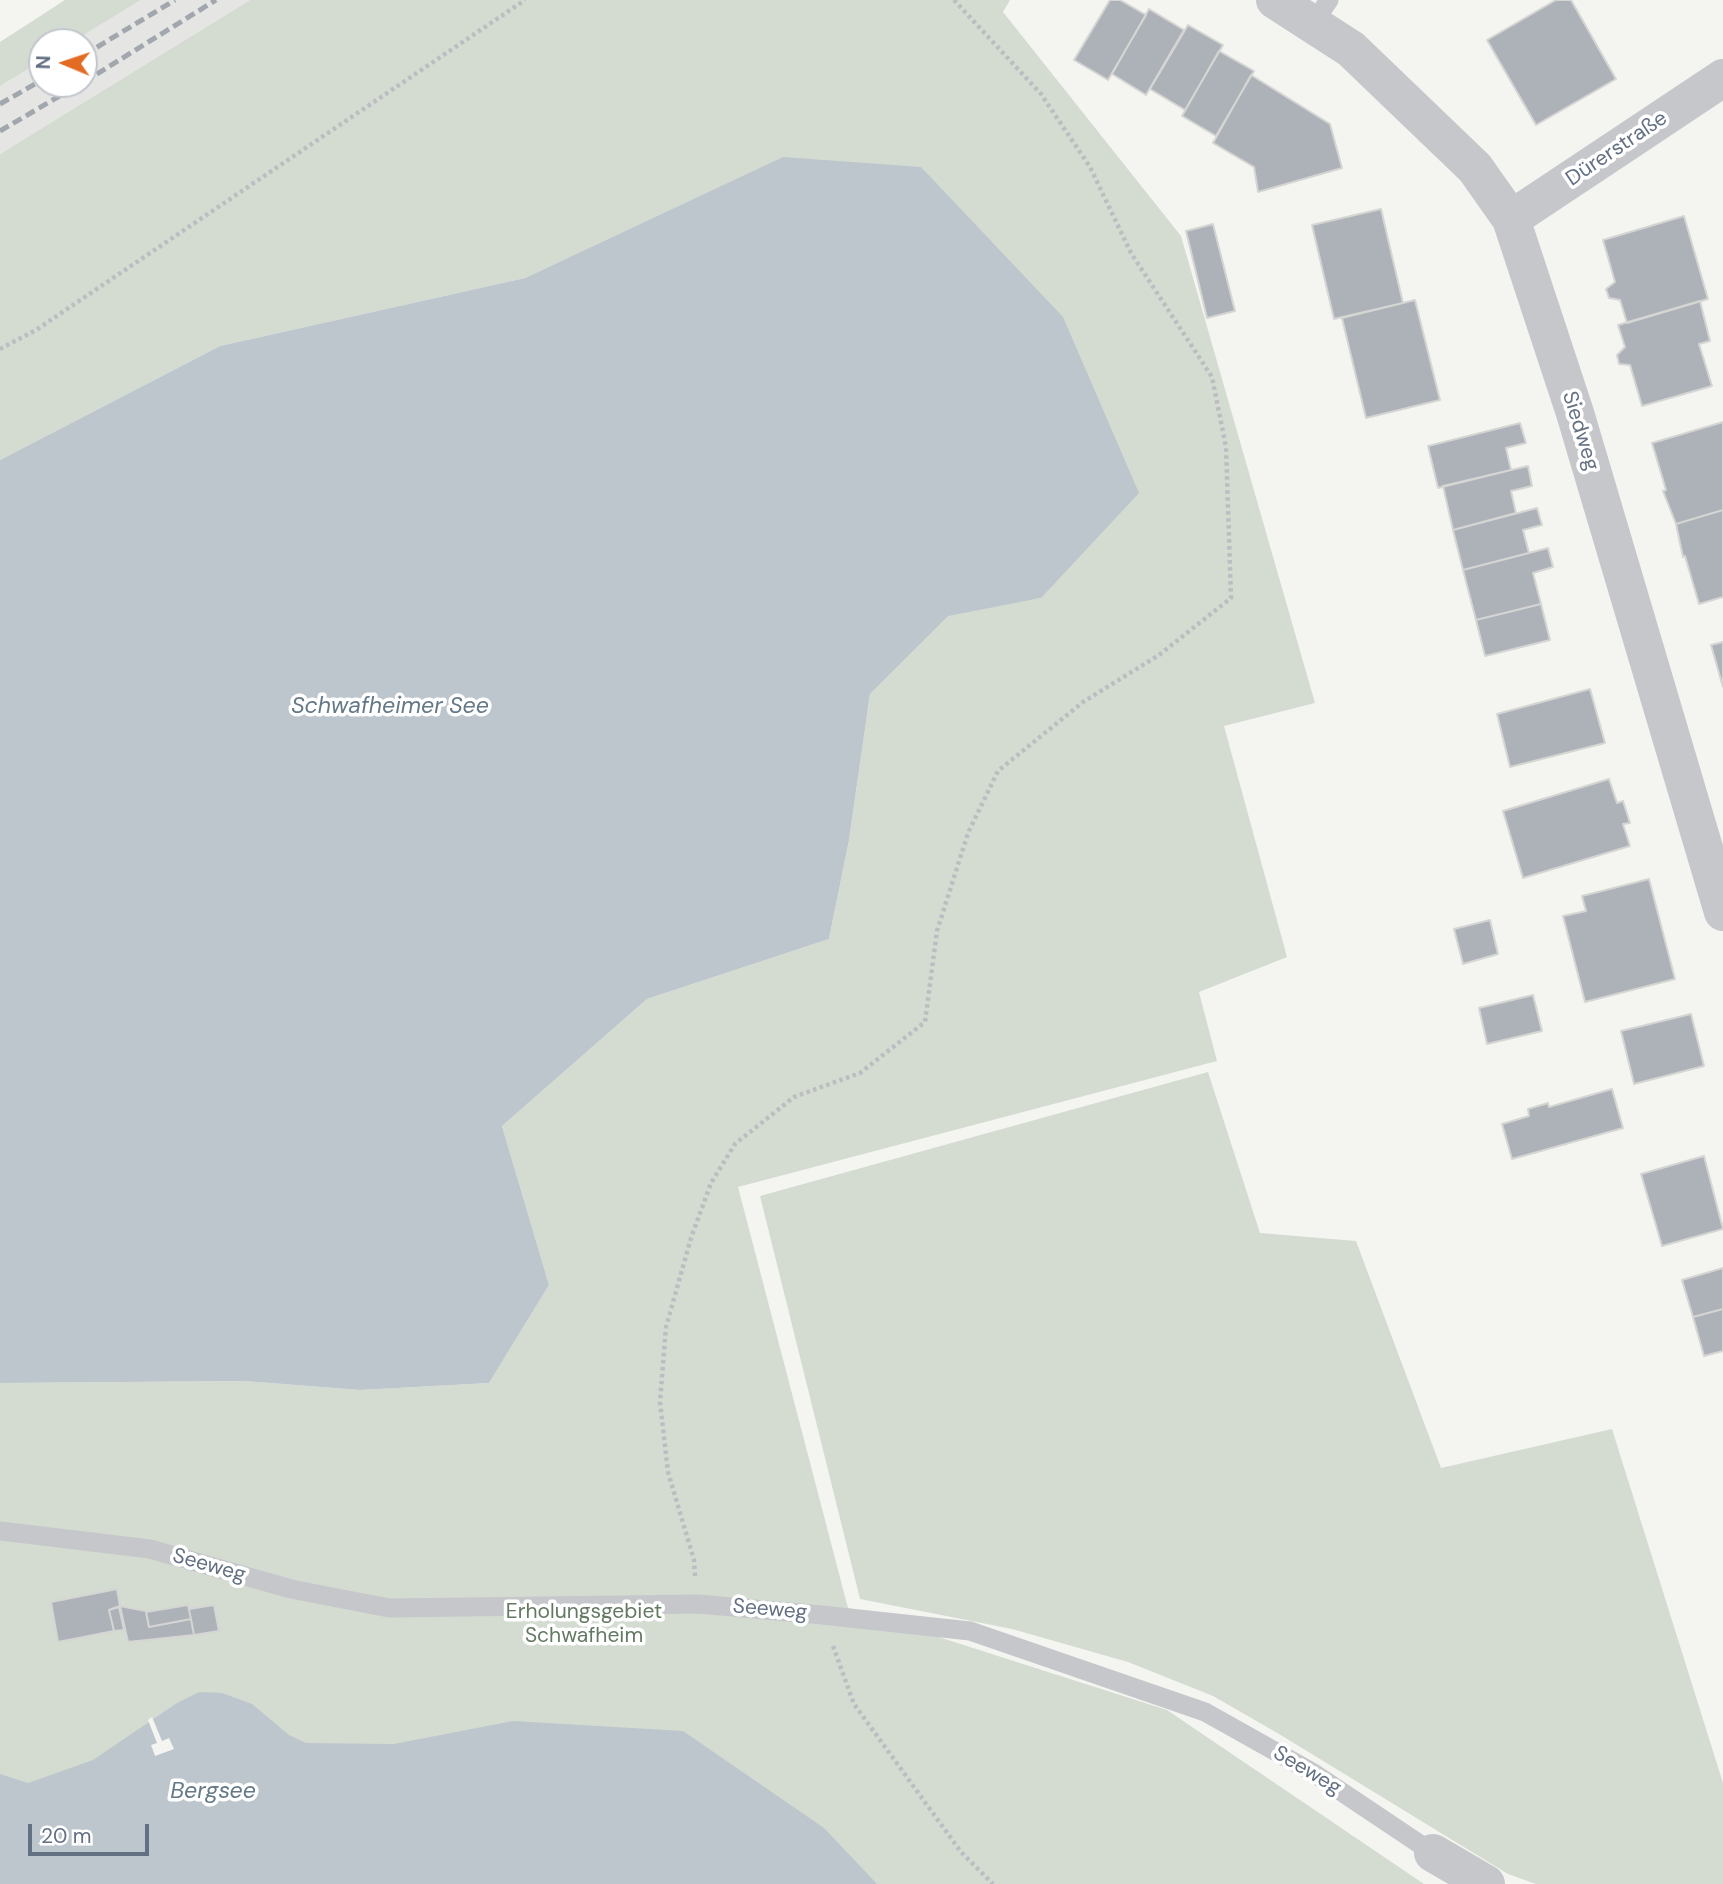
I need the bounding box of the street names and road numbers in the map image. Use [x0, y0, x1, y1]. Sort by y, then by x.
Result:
street label: Dürerstraße [1562, 106, 1672, 192]
street label: Siedweg [1556, 388, 1604, 474]
street label: Seeweg [170, 1544, 248, 1588]
street label: Seeweg [732, 1594, 808, 1626]
street label: Seeweg [1268, 1741, 1346, 1801]

